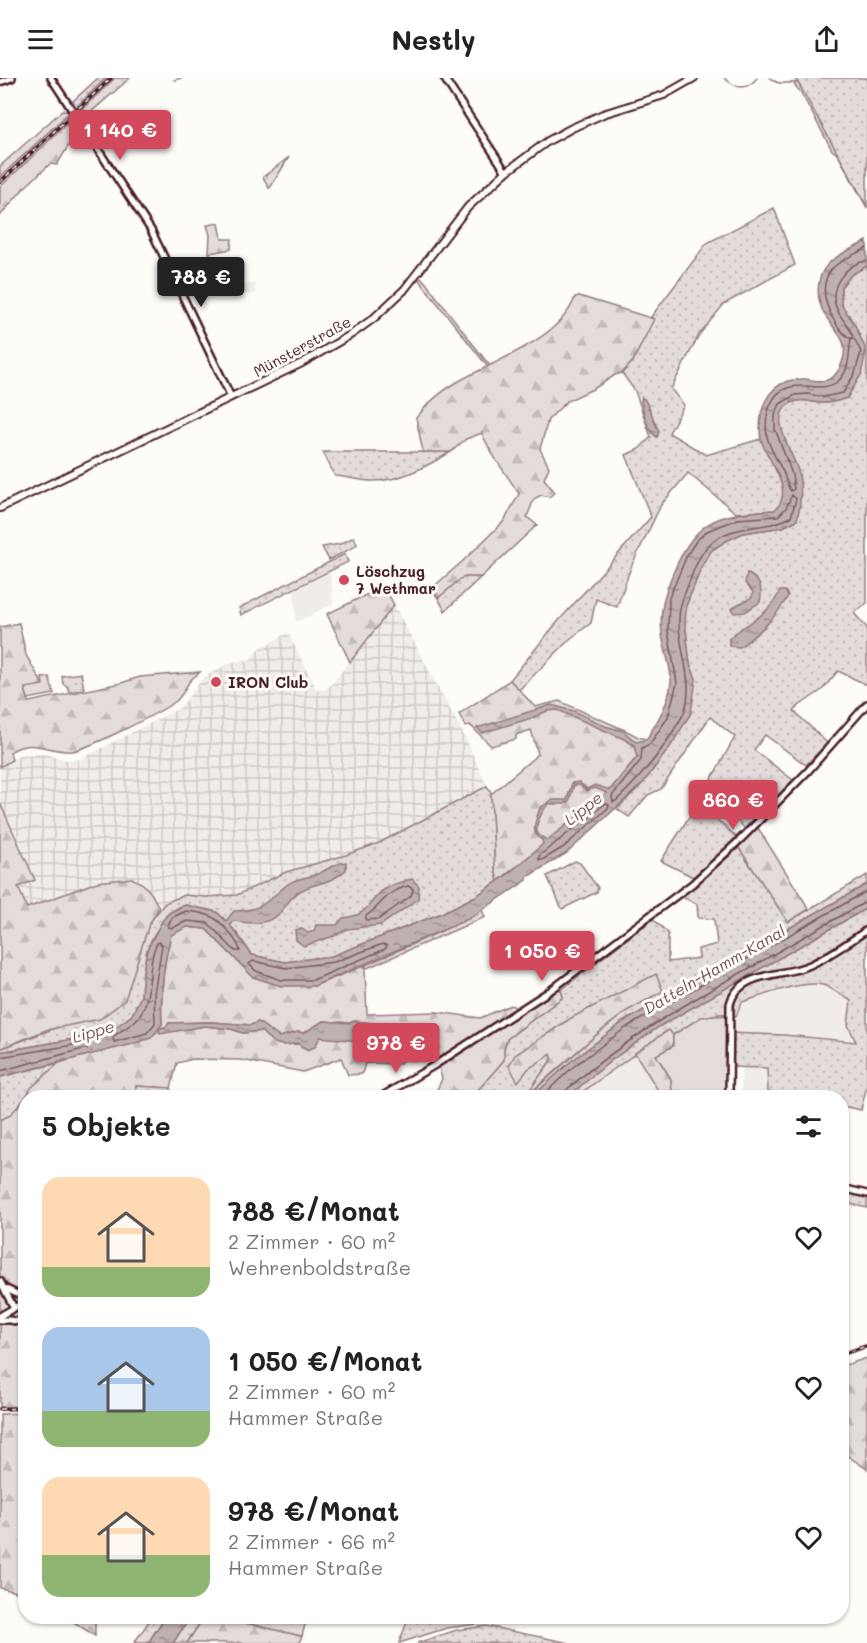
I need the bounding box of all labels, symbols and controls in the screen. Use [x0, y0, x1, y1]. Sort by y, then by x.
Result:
text: Nestly [391, 22, 476, 57]
icon: menu [24, 23, 57, 56]
icon: share [810, 23, 843, 56]
pin: 1 140 € [65, 110, 175, 161]
text: 1 140 € [83, 116, 157, 142]
pin: 788 € [159, 257, 243, 308]
text: 788 € [171, 263, 231, 289]
street label: Münsterstraße [250, 311, 354, 381]
place label: Löschzug 7 Wethmar [356, 561, 436, 598]
marker: Löschzug 7 Wethmar [337, 573, 351, 587]
place label: IRON Club [228, 672, 308, 692]
marker: IRON Club [209, 675, 223, 689]
pin: 860 € [691, 780, 775, 831]
water label: Lippe [560, 786, 606, 830]
text: 860 € [703, 786, 763, 812]
water label: Datteln-Hamm-Kanal [639, 920, 789, 1018]
pin: 1 050 € [487, 931, 597, 982]
text: 1 050 € [504, 937, 580, 963]
water label: Lippe [69, 1015, 117, 1047]
pin: 978 € [354, 1023, 438, 1074]
text: 978 € [367, 1029, 425, 1055]
text: 5 Objekte [42, 1109, 171, 1143]
icon: filters [792, 1110, 825, 1143]
text: 788 €/Monat [228, 1194, 400, 1228]
icon: home [90, 1201, 162, 1273]
icon: heart [792, 1221, 825, 1254]
text: 2 Zimmer · 60 m² [228, 1228, 395, 1254]
text: Wehrenboldstraße [228, 1254, 411, 1280]
text: 1 050 €/Monat [228, 1344, 422, 1378]
icon: home [90, 1351, 162, 1423]
icon: heart [792, 1371, 825, 1404]
text: 2 Zimmer · 60 m² [228, 1378, 395, 1404]
text: Hammer Straße [228, 1404, 383, 1430]
text: 978 €/Monat [228, 1494, 399, 1528]
icon: home [90, 1501, 162, 1573]
icon: heart [792, 1521, 825, 1554]
text: 2 Zimmer · 66 m² [228, 1528, 395, 1554]
text: Hammer Straße [228, 1554, 383, 1580]

